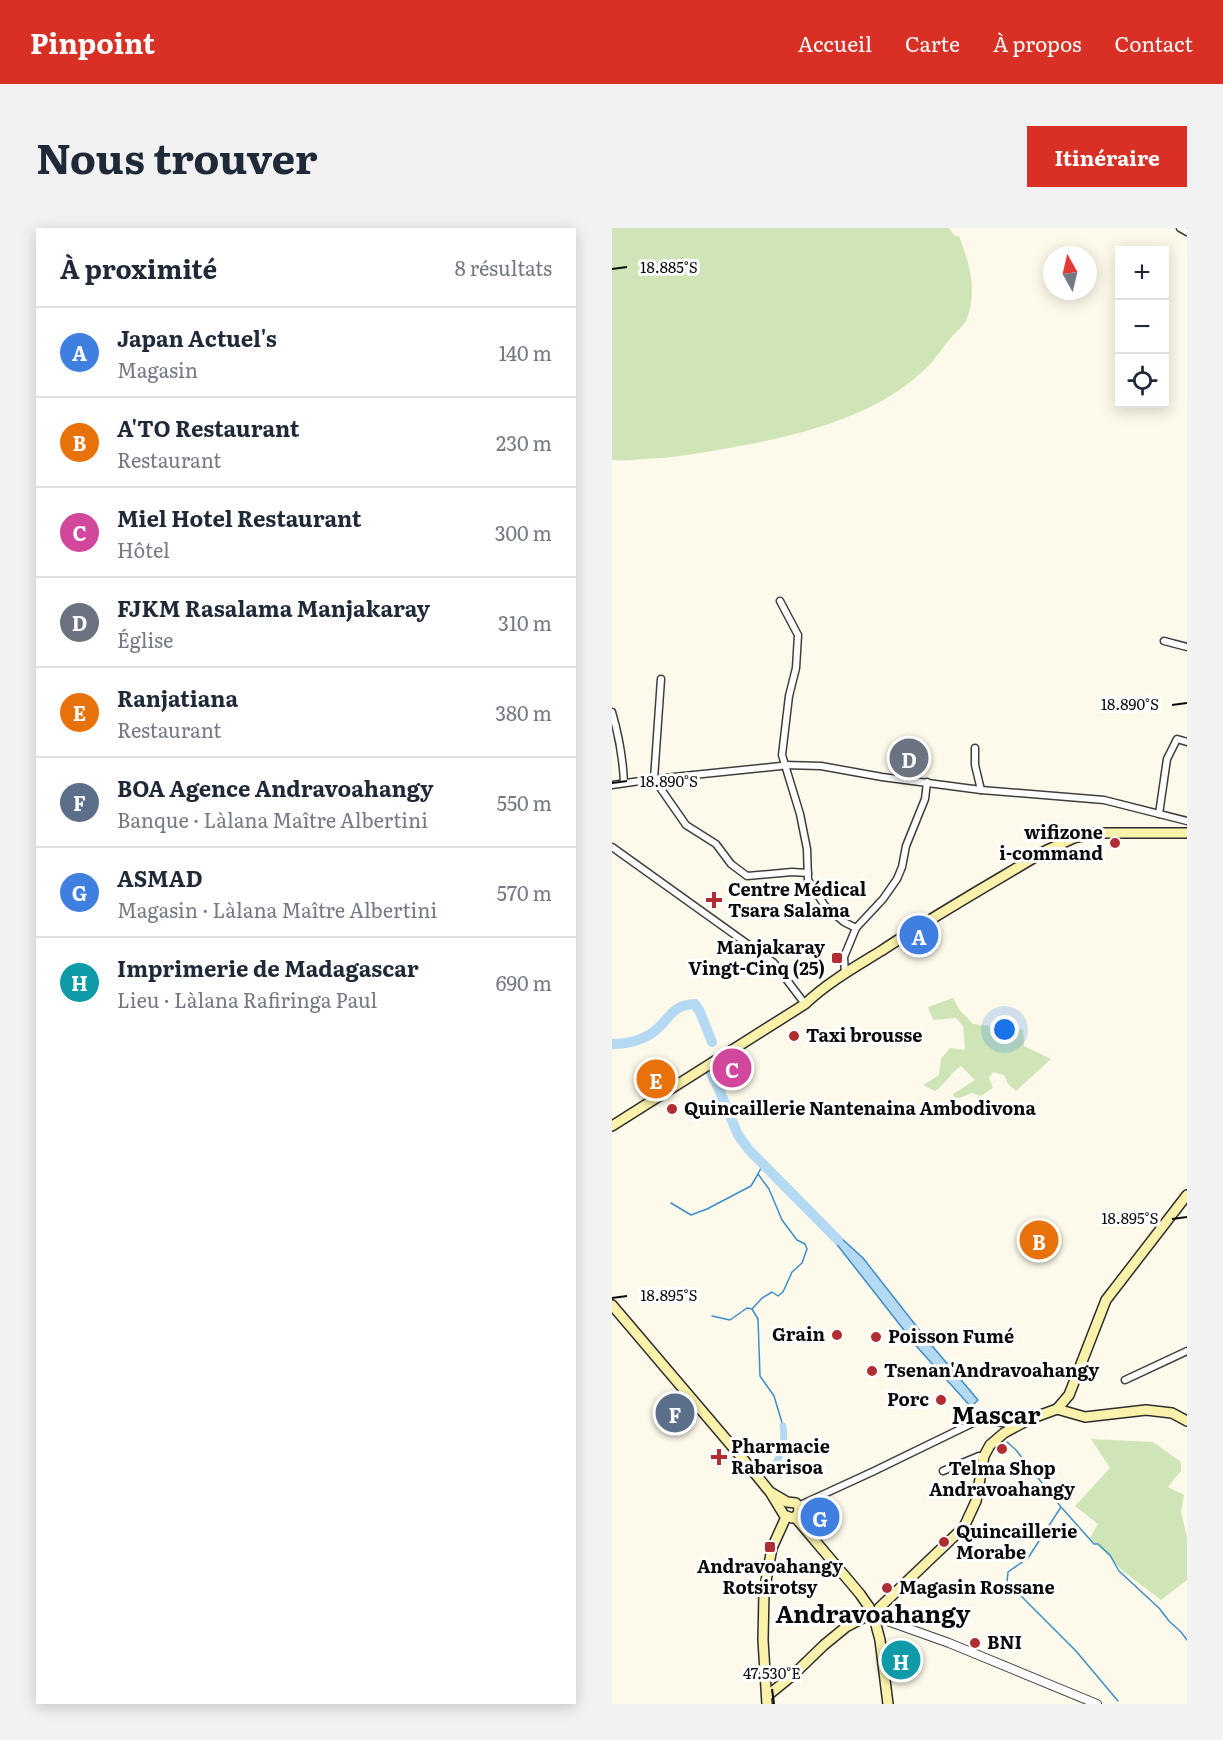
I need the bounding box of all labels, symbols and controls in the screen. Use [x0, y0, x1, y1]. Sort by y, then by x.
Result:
text: Pinpoint [30, 21, 155, 63]
text: Accueil [798, 27, 872, 58]
text: Carte [905, 27, 960, 58]
text: À propos [993, 27, 1082, 58]
text: Contact [1115, 27, 1193, 58]
text: Nous trouver [36, 125, 318, 187]
button: Itinéraire [1027, 126, 1187, 187]
north arrow [1043, 246, 1097, 300]
map controls [1115, 246, 1169, 408]
button: + [1115, 246, 1169, 300]
text: À proximité [60, 248, 217, 287]
text: 8 résultats [455, 252, 552, 282]
text: 18.885°S [640, 255, 698, 278]
button: − [1115, 300, 1169, 354]
text: Japan Actuel's [117, 321, 277, 354]
text: A [72, 337, 87, 367]
text: 140 m [499, 337, 552, 367]
text: Magasin [117, 354, 198, 384]
button: locate [1115, 354, 1169, 408]
text: A'TO Restaurant [117, 411, 299, 444]
text: B [73, 427, 86, 457]
text: 230 m [496, 427, 552, 457]
text: Restaurant [117, 444, 221, 474]
text: Miel Hotel Restaurant [117, 501, 361, 534]
text: C [72, 517, 87, 547]
text: 300 m [495, 517, 552, 547]
text: Hôtel [117, 534, 170, 564]
text: FJKM Rasalama Manjakaray [117, 591, 430, 624]
text: D [72, 607, 87, 637]
text: 310 m [498, 607, 552, 637]
text: Église [117, 624, 173, 654]
text: Ranjatiana [117, 681, 238, 714]
text: 18.890°S [1101, 692, 1159, 715]
text: E [73, 697, 86, 727]
text: 380 m [495, 697, 552, 727]
text: Restaurant [117, 714, 221, 744]
pin: D [890, 736, 928, 780]
text: 18.890°S [640, 769, 698, 792]
text: BOA Agence Andravoahangy [117, 771, 434, 804]
text: F [73, 787, 86, 817]
text: 550 m [497, 787, 552, 817]
text: Banque · Làlana Maître Albertini [117, 804, 428, 834]
place label: wifizone i-command [999, 818, 1103, 866]
marker: wifizone i-command [1108, 836, 1122, 850]
text: ASMAD [117, 861, 203, 894]
place label: Centre Médical Tsara Salama [728, 875, 867, 923]
text: G [72, 877, 87, 907]
text: 570 m [497, 877, 552, 907]
marker: Centre Médical Tsara Salama [705, 891, 723, 909]
text: Magasin · Làlana Maître Albertini [117, 894, 437, 924]
pin: A [900, 912, 938, 958]
place label: Manjakaray Vingt-Cinq (25) [688, 933, 825, 981]
text: Imprimerie de Madagascar [117, 951, 419, 984]
marker: Manjakaray Vingt-Cinq (25) [830, 951, 844, 965]
text: H [71, 967, 88, 997]
text: 690 m [496, 967, 552, 997]
text: Lieu · Làlana Rafiringa Paul [117, 984, 377, 1014]
your location [990, 1015, 1019, 1044]
place label: Taxi brousse [806, 1021, 922, 1048]
marker: Taxi brousse [787, 1029, 801, 1043]
pin: C [712, 1046, 752, 1090]
pin: E [636, 1056, 675, 1102]
place label: Quincaillerie Nantenaina Ambodivona [684, 1094, 1036, 1121]
marker: Quincaillerie Nantenaina Ambodivona [665, 1102, 679, 1116]
text: 18.895°S [1101, 1206, 1159, 1229]
pin: B [1020, 1218, 1058, 1262]
text: 18.895°S [640, 1283, 698, 1306]
place label: Grain [772, 1320, 825, 1347]
place label: Poisson Fumé [888, 1322, 1014, 1349]
marker: Grain [830, 1328, 844, 1342]
marker: Poisson Fumé [869, 1330, 883, 1344]
place label: Tsenan'Andravoahangy [884, 1356, 1099, 1383]
marker: Tsenan'Andravoahangy [865, 1364, 879, 1378]
place label: Porc [887, 1385, 929, 1412]
pin: F [656, 1390, 694, 1436]
marker: Porc [934, 1393, 948, 1407]
district label: Mascar [952, 1396, 1040, 1431]
place label: Pharmacie Rabarisoa [731, 1432, 830, 1480]
marker: Telma Shop Andravoahangy [995, 1442, 1009, 1456]
marker: Pharmacie Rabarisoa [712, 1450, 726, 1464]
place label: Telma Shop Andravoahangy [929, 1454, 1075, 1502]
pin: G [800, 1494, 840, 1540]
place label: Quincaillerie Morabe [956, 1517, 1077, 1565]
marker: Quincaillerie Morabe [937, 1535, 951, 1549]
marker: Andravoahangy Rotsirotsy [763, 1540, 777, 1554]
place label: Andravoahangy Rotsirotsy [697, 1552, 843, 1600]
place label: Magasin Rossane [899, 1573, 1055, 1600]
marker: Magasin Rossane [880, 1581, 894, 1595]
district label: Andravoahangy [776, 1595, 971, 1630]
place label: BNI [987, 1628, 1022, 1655]
marker: BNI [968, 1636, 982, 1650]
pin: H [882, 1638, 920, 1682]
text: 47.530°E [743, 1661, 801, 1684]

